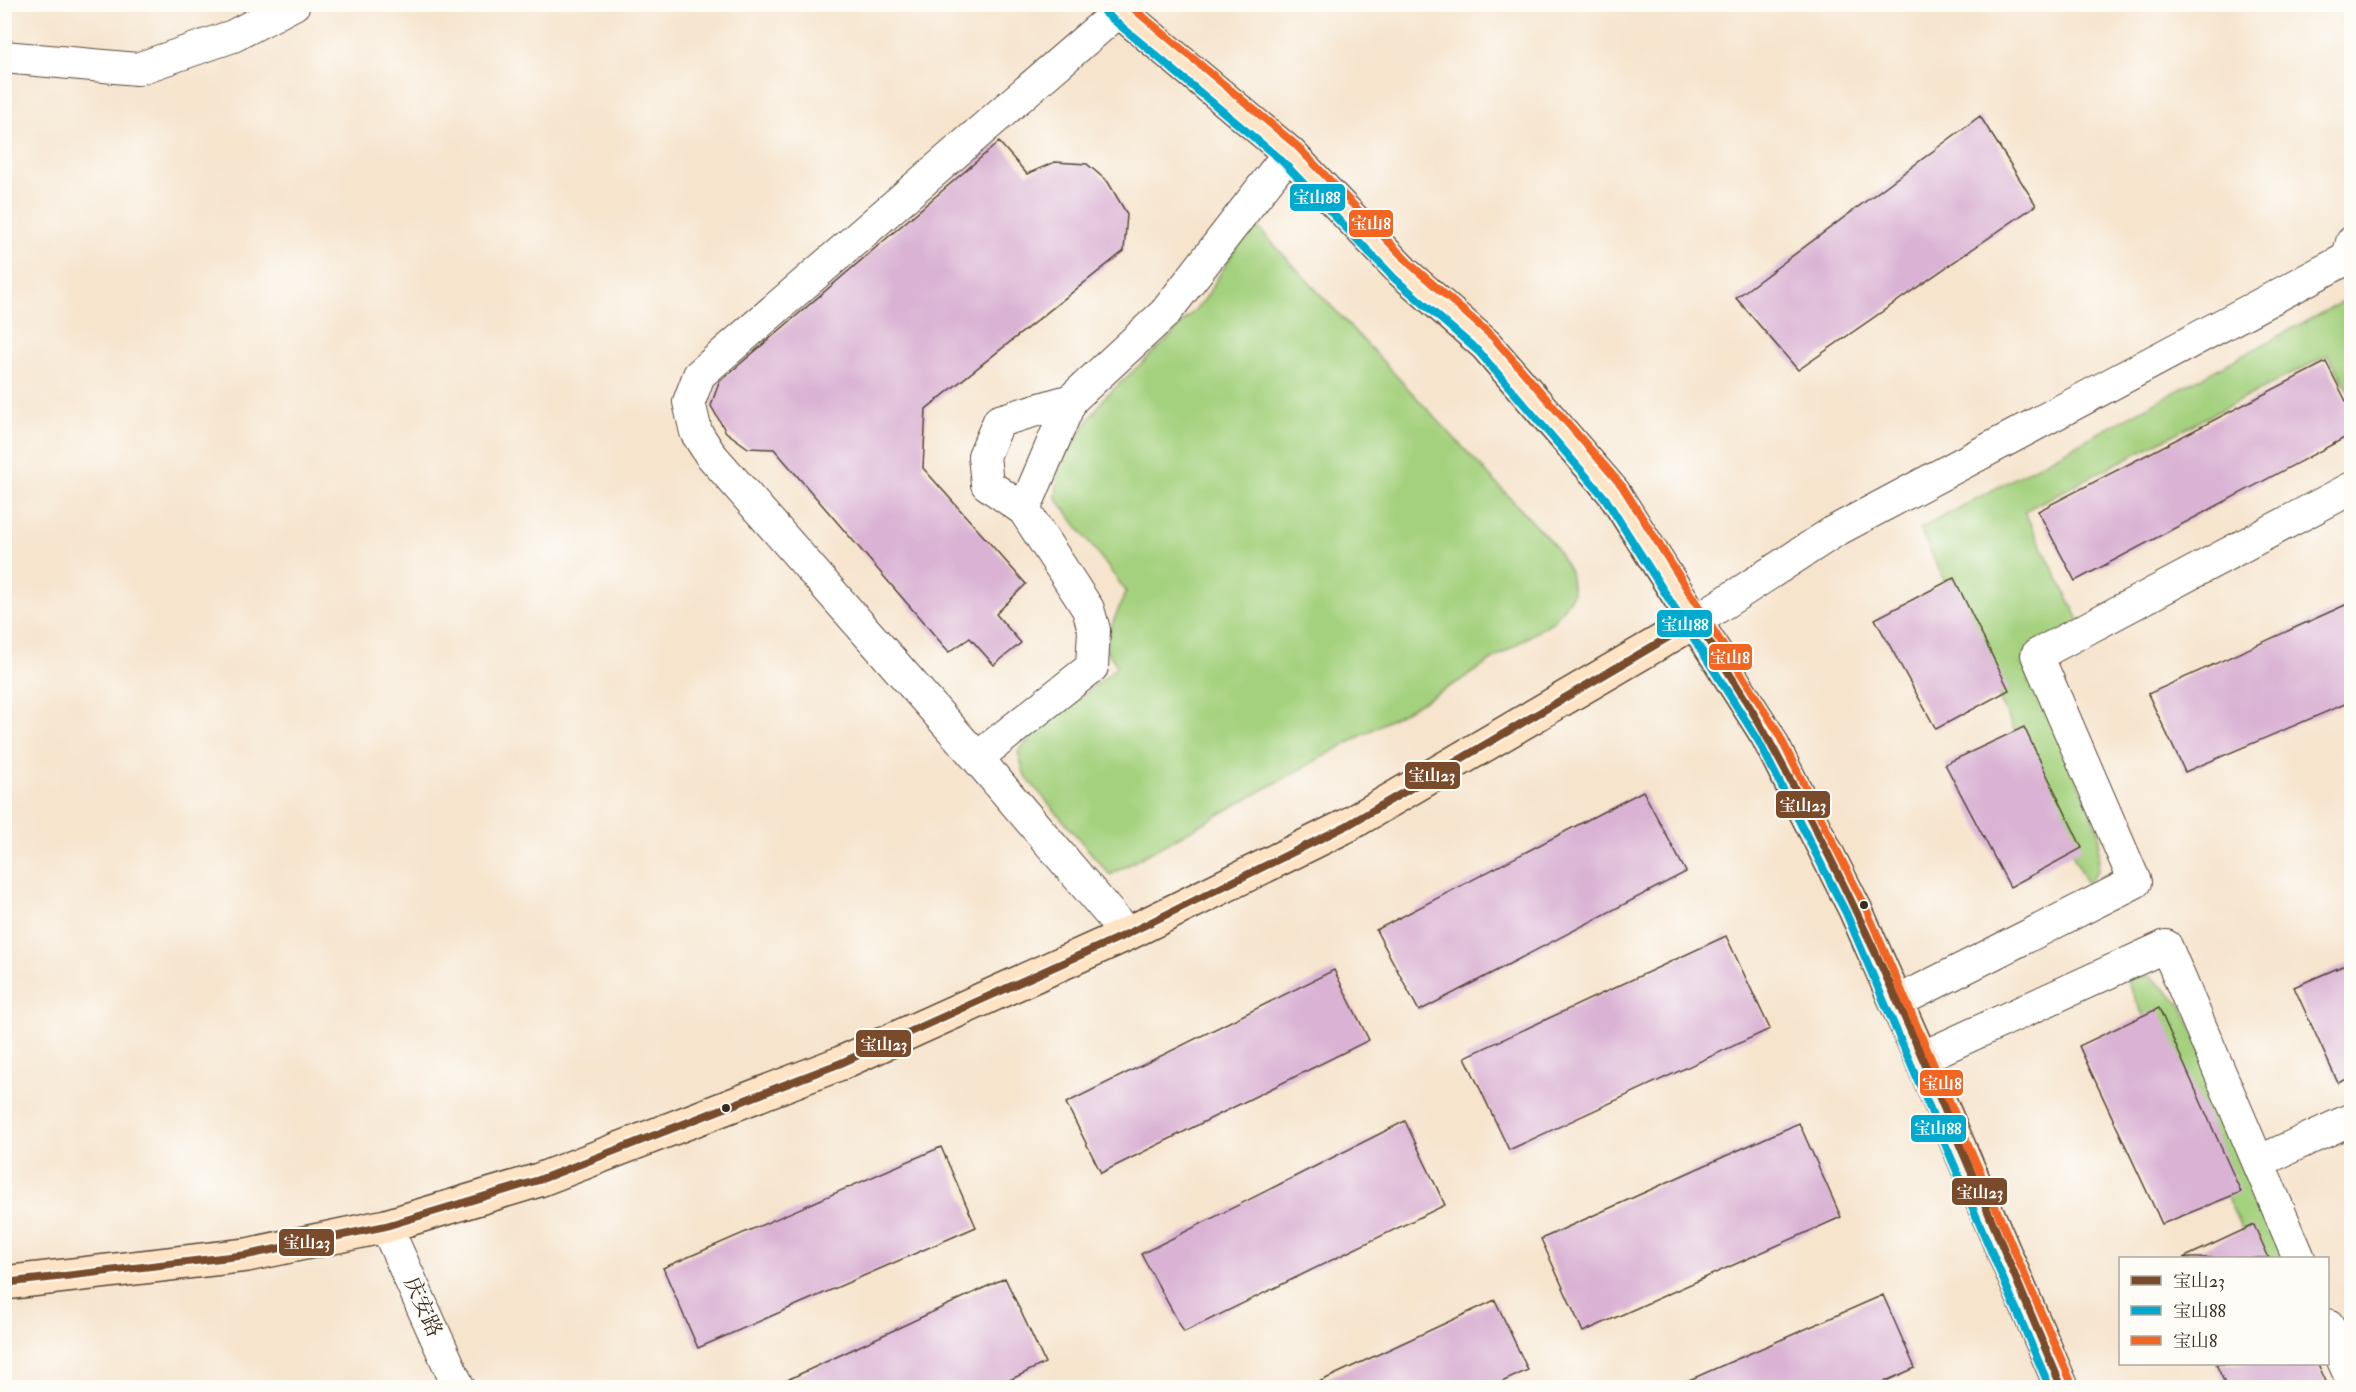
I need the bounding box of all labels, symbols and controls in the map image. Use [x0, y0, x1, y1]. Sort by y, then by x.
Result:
line badge: 宝山88 [1289, 183, 1346, 212]
text: 宝山88 [1293, 188, 1341, 208]
line badge: 宝山8 [1348, 209, 1394, 238]
text: 宝山8 [1351, 214, 1391, 234]
line badge: 宝山88 [1656, 609, 1713, 638]
text: 宝山88 [1661, 615, 1709, 635]
line badge: 宝山8 [1708, 643, 1753, 671]
text: 宝山8 [1710, 648, 1750, 668]
line badge: 宝山23 [1404, 761, 1461, 790]
text: 宝山23 [1409, 766, 1455, 786]
line badge: 宝山23 [1775, 790, 1831, 819]
text: 宝山23 [1780, 796, 1826, 816]
unlabelled marker [1858, 899, 1870, 911]
line badge: 宝山23 [855, 1029, 912, 1058]
text: 宝山23 [861, 1035, 907, 1055]
line badge: 宝山8 [1919, 1069, 1964, 1097]
text: 宝山8 [1922, 1074, 1962, 1094]
unlabelled marker [720, 1102, 732, 1114]
line badge: 宝山88 [1910, 1114, 1967, 1143]
text: 宝山88 [1914, 1119, 1962, 1139]
line badge: 宝山23 [1951, 1177, 2008, 1206]
text: 宝山23 [1957, 1183, 2003, 1203]
line badge: 宝山23 [278, 1228, 335, 1257]
text: 宝山23 [284, 1233, 330, 1253]
legend [2119, 1257, 2329, 1365]
text: 宝山23 [2173, 1270, 2225, 1293]
street label: 庆安路 [398, 1273, 448, 1341]
text: 宝山88 [2173, 1300, 2226, 1323]
text: 宝山8 [2173, 1330, 2217, 1353]

